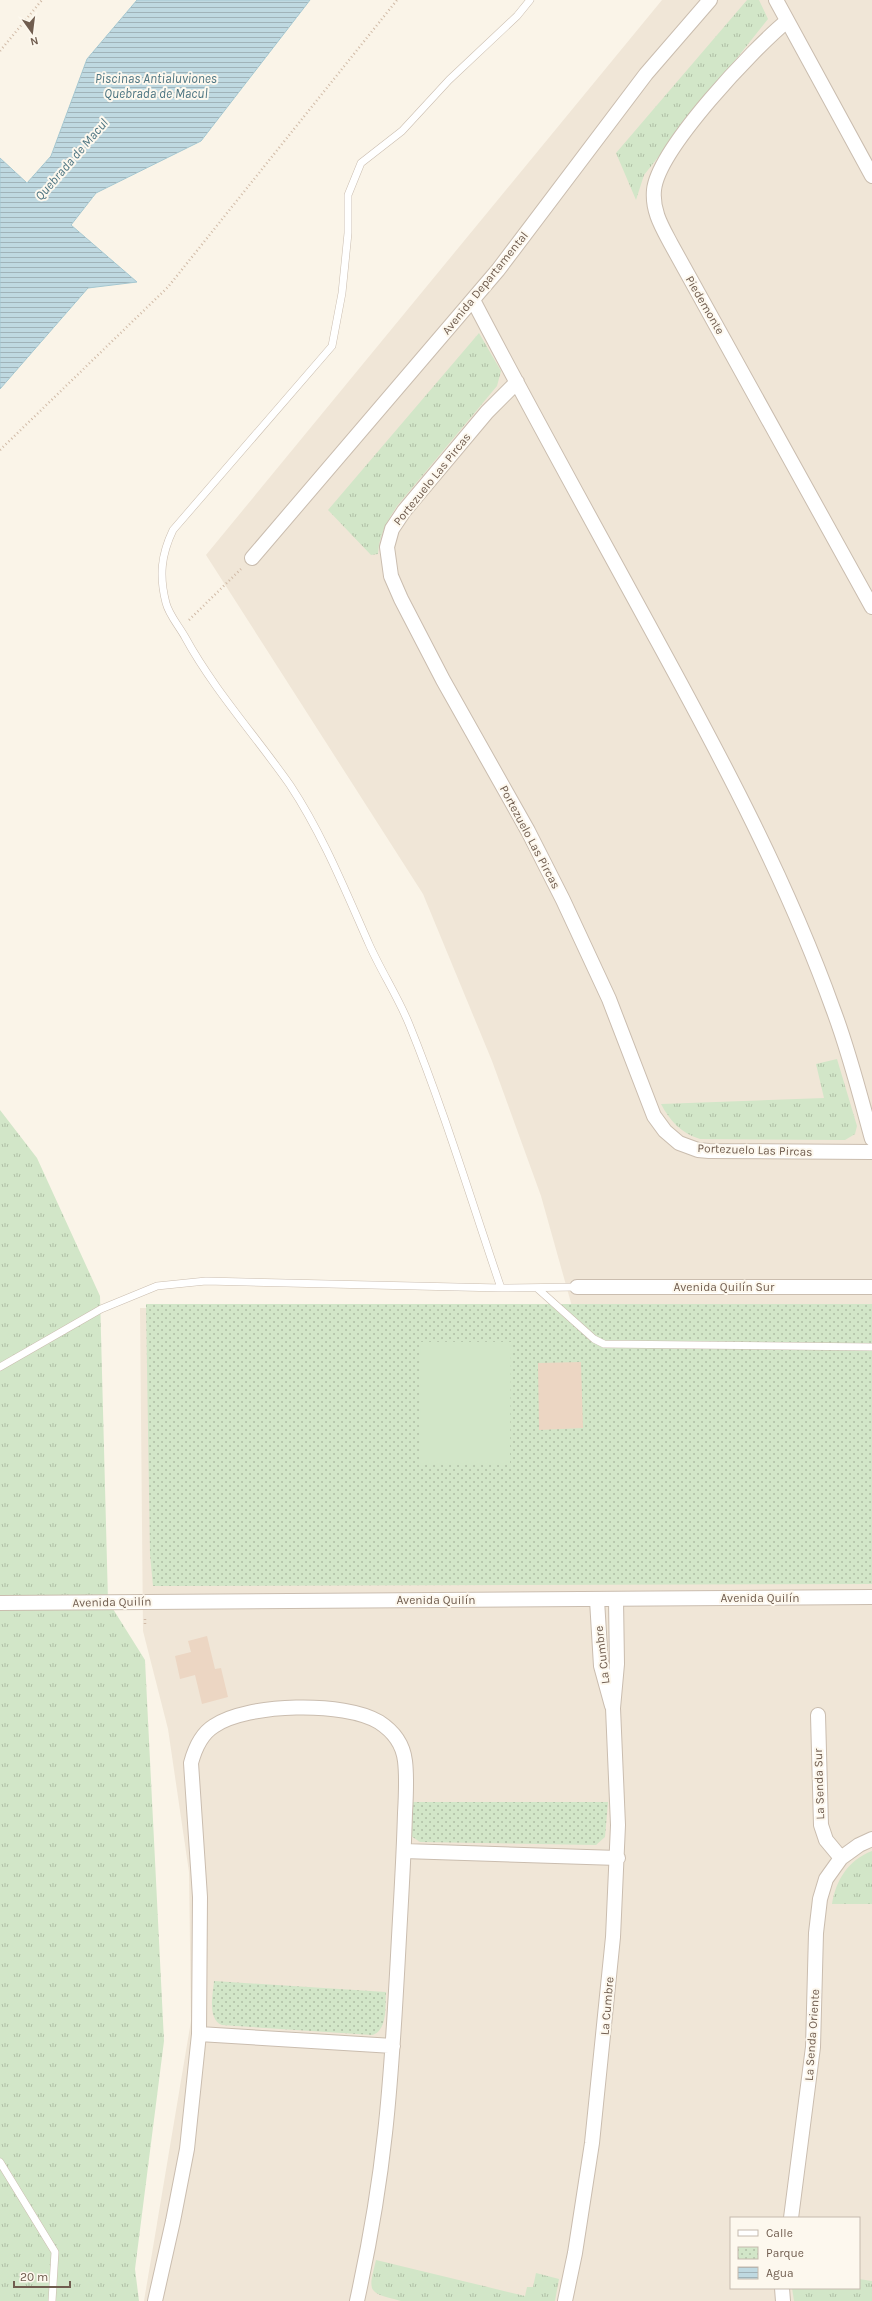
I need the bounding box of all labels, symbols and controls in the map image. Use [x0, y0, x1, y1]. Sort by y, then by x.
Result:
north arrow [12, 12, 52, 52]
text: N [29, 34, 40, 48]
water label: Piscinas Antialuviones Quebrada de Macul [95, 71, 217, 101]
water label: Quebrada de Macul [32, 115, 111, 203]
street label: Avenida Departamental [439, 229, 531, 337]
street label: Piedemonte [683, 273, 727, 337]
street label: Portezuelo Las Pircas [390, 430, 474, 528]
street label: Portezuelo Las Pircas [497, 783, 563, 891]
street label: Portezuelo Las Pircas [697, 1141, 813, 1159]
street label: Avenida Quilín Sur [674, 1280, 775, 1294]
street label: Avenida Quilín [720, 1591, 800, 1605]
street label: Avenida Quilín [396, 1593, 476, 1607]
street label: Avenida Quilín [72, 1594, 152, 1610]
street label: La Cumbre [591, 1625, 613, 1685]
street label: La Senda Sur [811, 1748, 827, 1820]
street label: La Cumbre [597, 1976, 617, 2036]
street label: La Senda Oriente [802, 1989, 822, 2081]
legend [730, 2217, 860, 2289]
text: Calle [766, 2226, 793, 2240]
text: Parque [766, 2246, 804, 2260]
scale bar [14, 2263, 70, 2289]
text: Agua [766, 2266, 794, 2280]
text: 20 m [20, 2270, 48, 2284]

